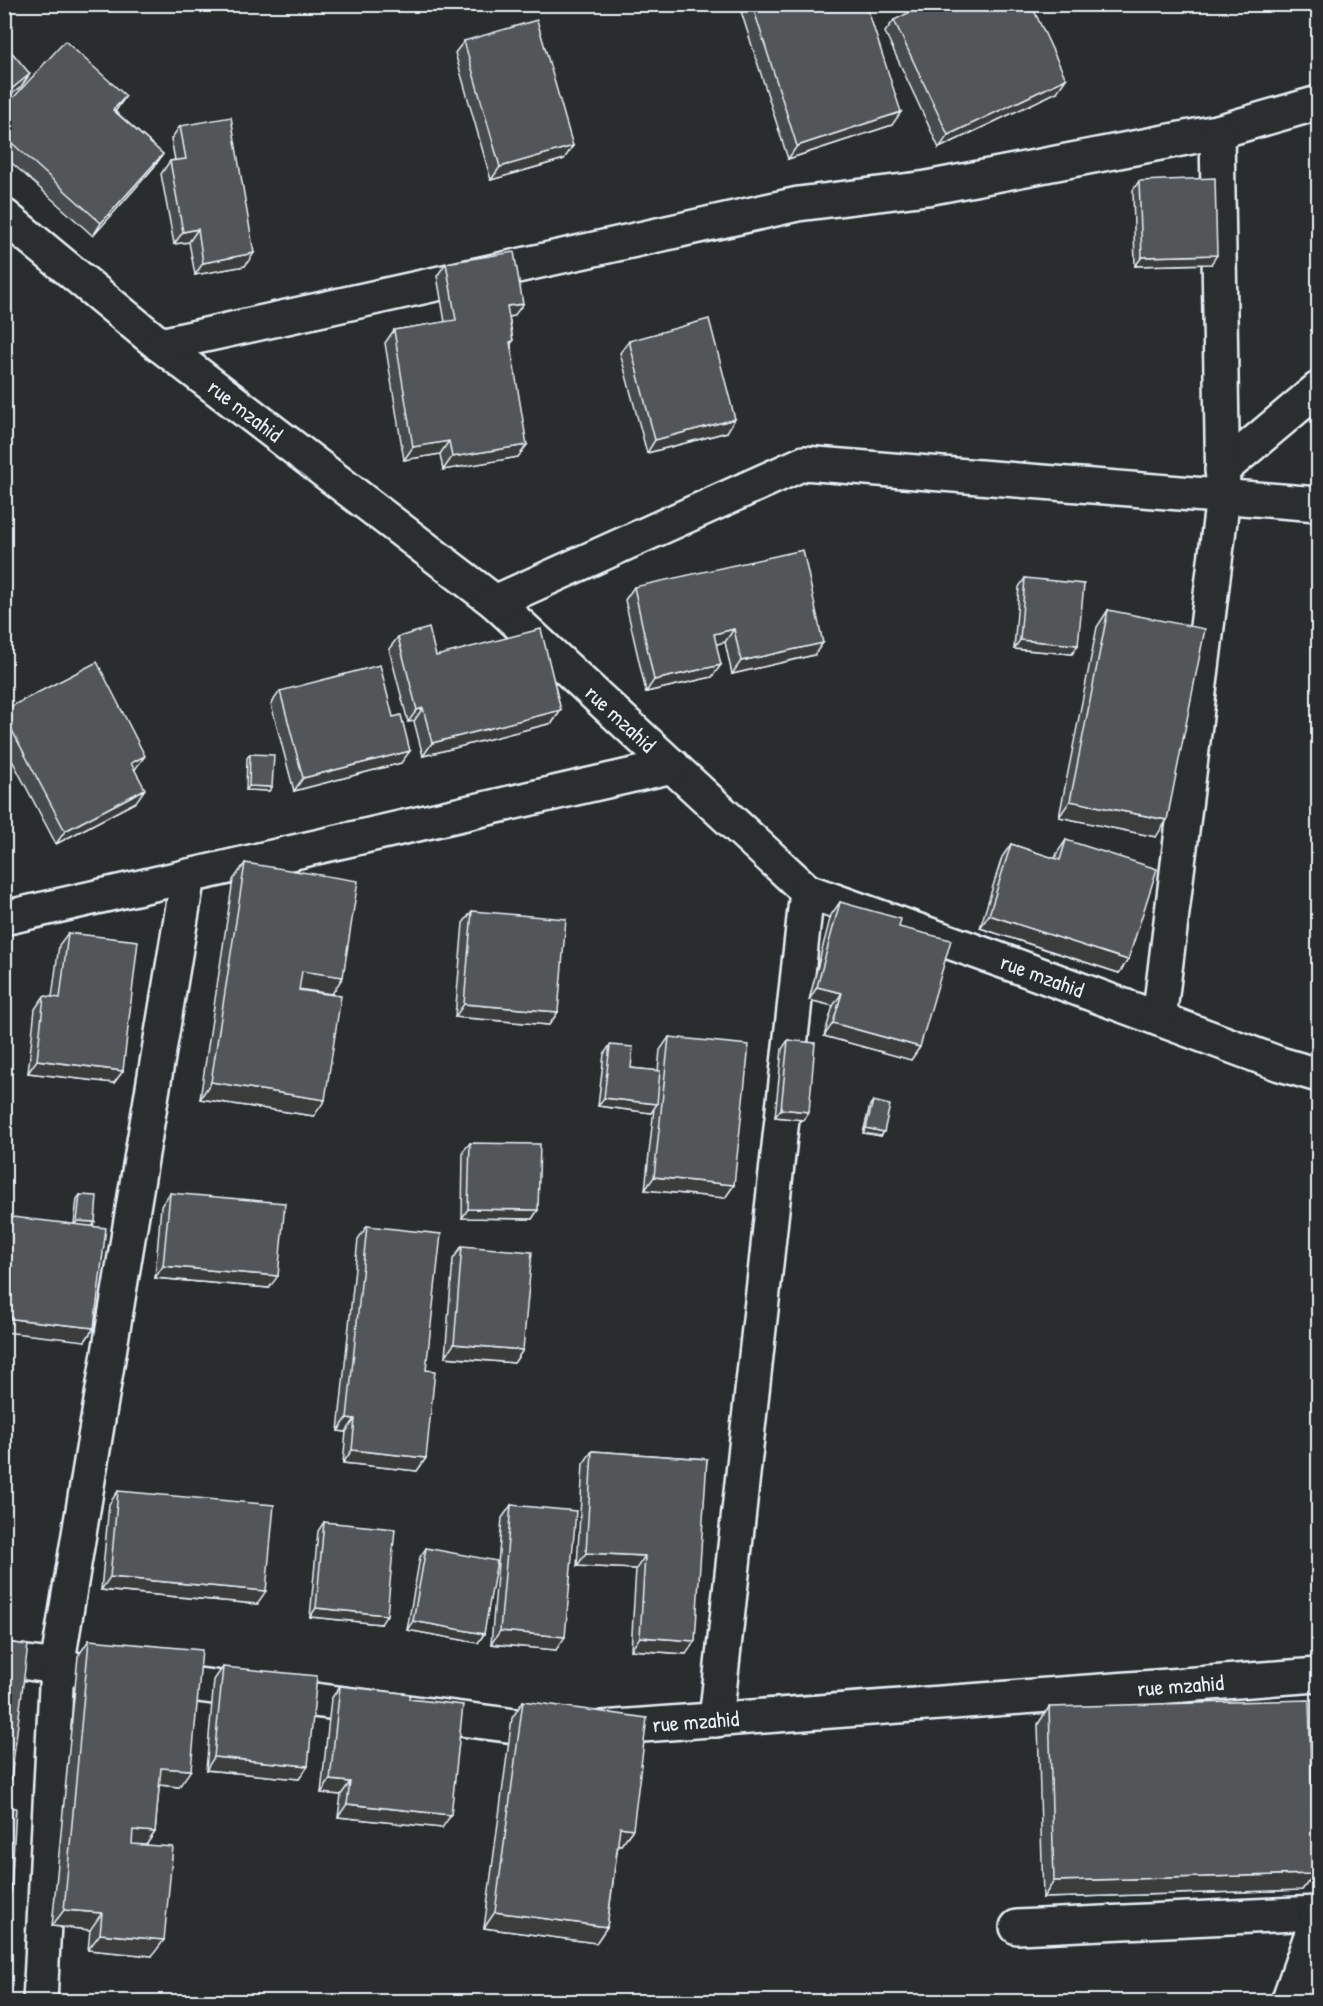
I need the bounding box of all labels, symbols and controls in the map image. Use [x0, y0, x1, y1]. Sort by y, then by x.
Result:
street label: rue mzahid [202, 372, 289, 449]
street label: rue mzahid [579, 678, 663, 759]
street label: rue mzahid [996, 946, 1089, 1005]
street label: rue mzahid [1136, 1667, 1225, 1703]
street label: rue mzahid [651, 1703, 741, 1739]

